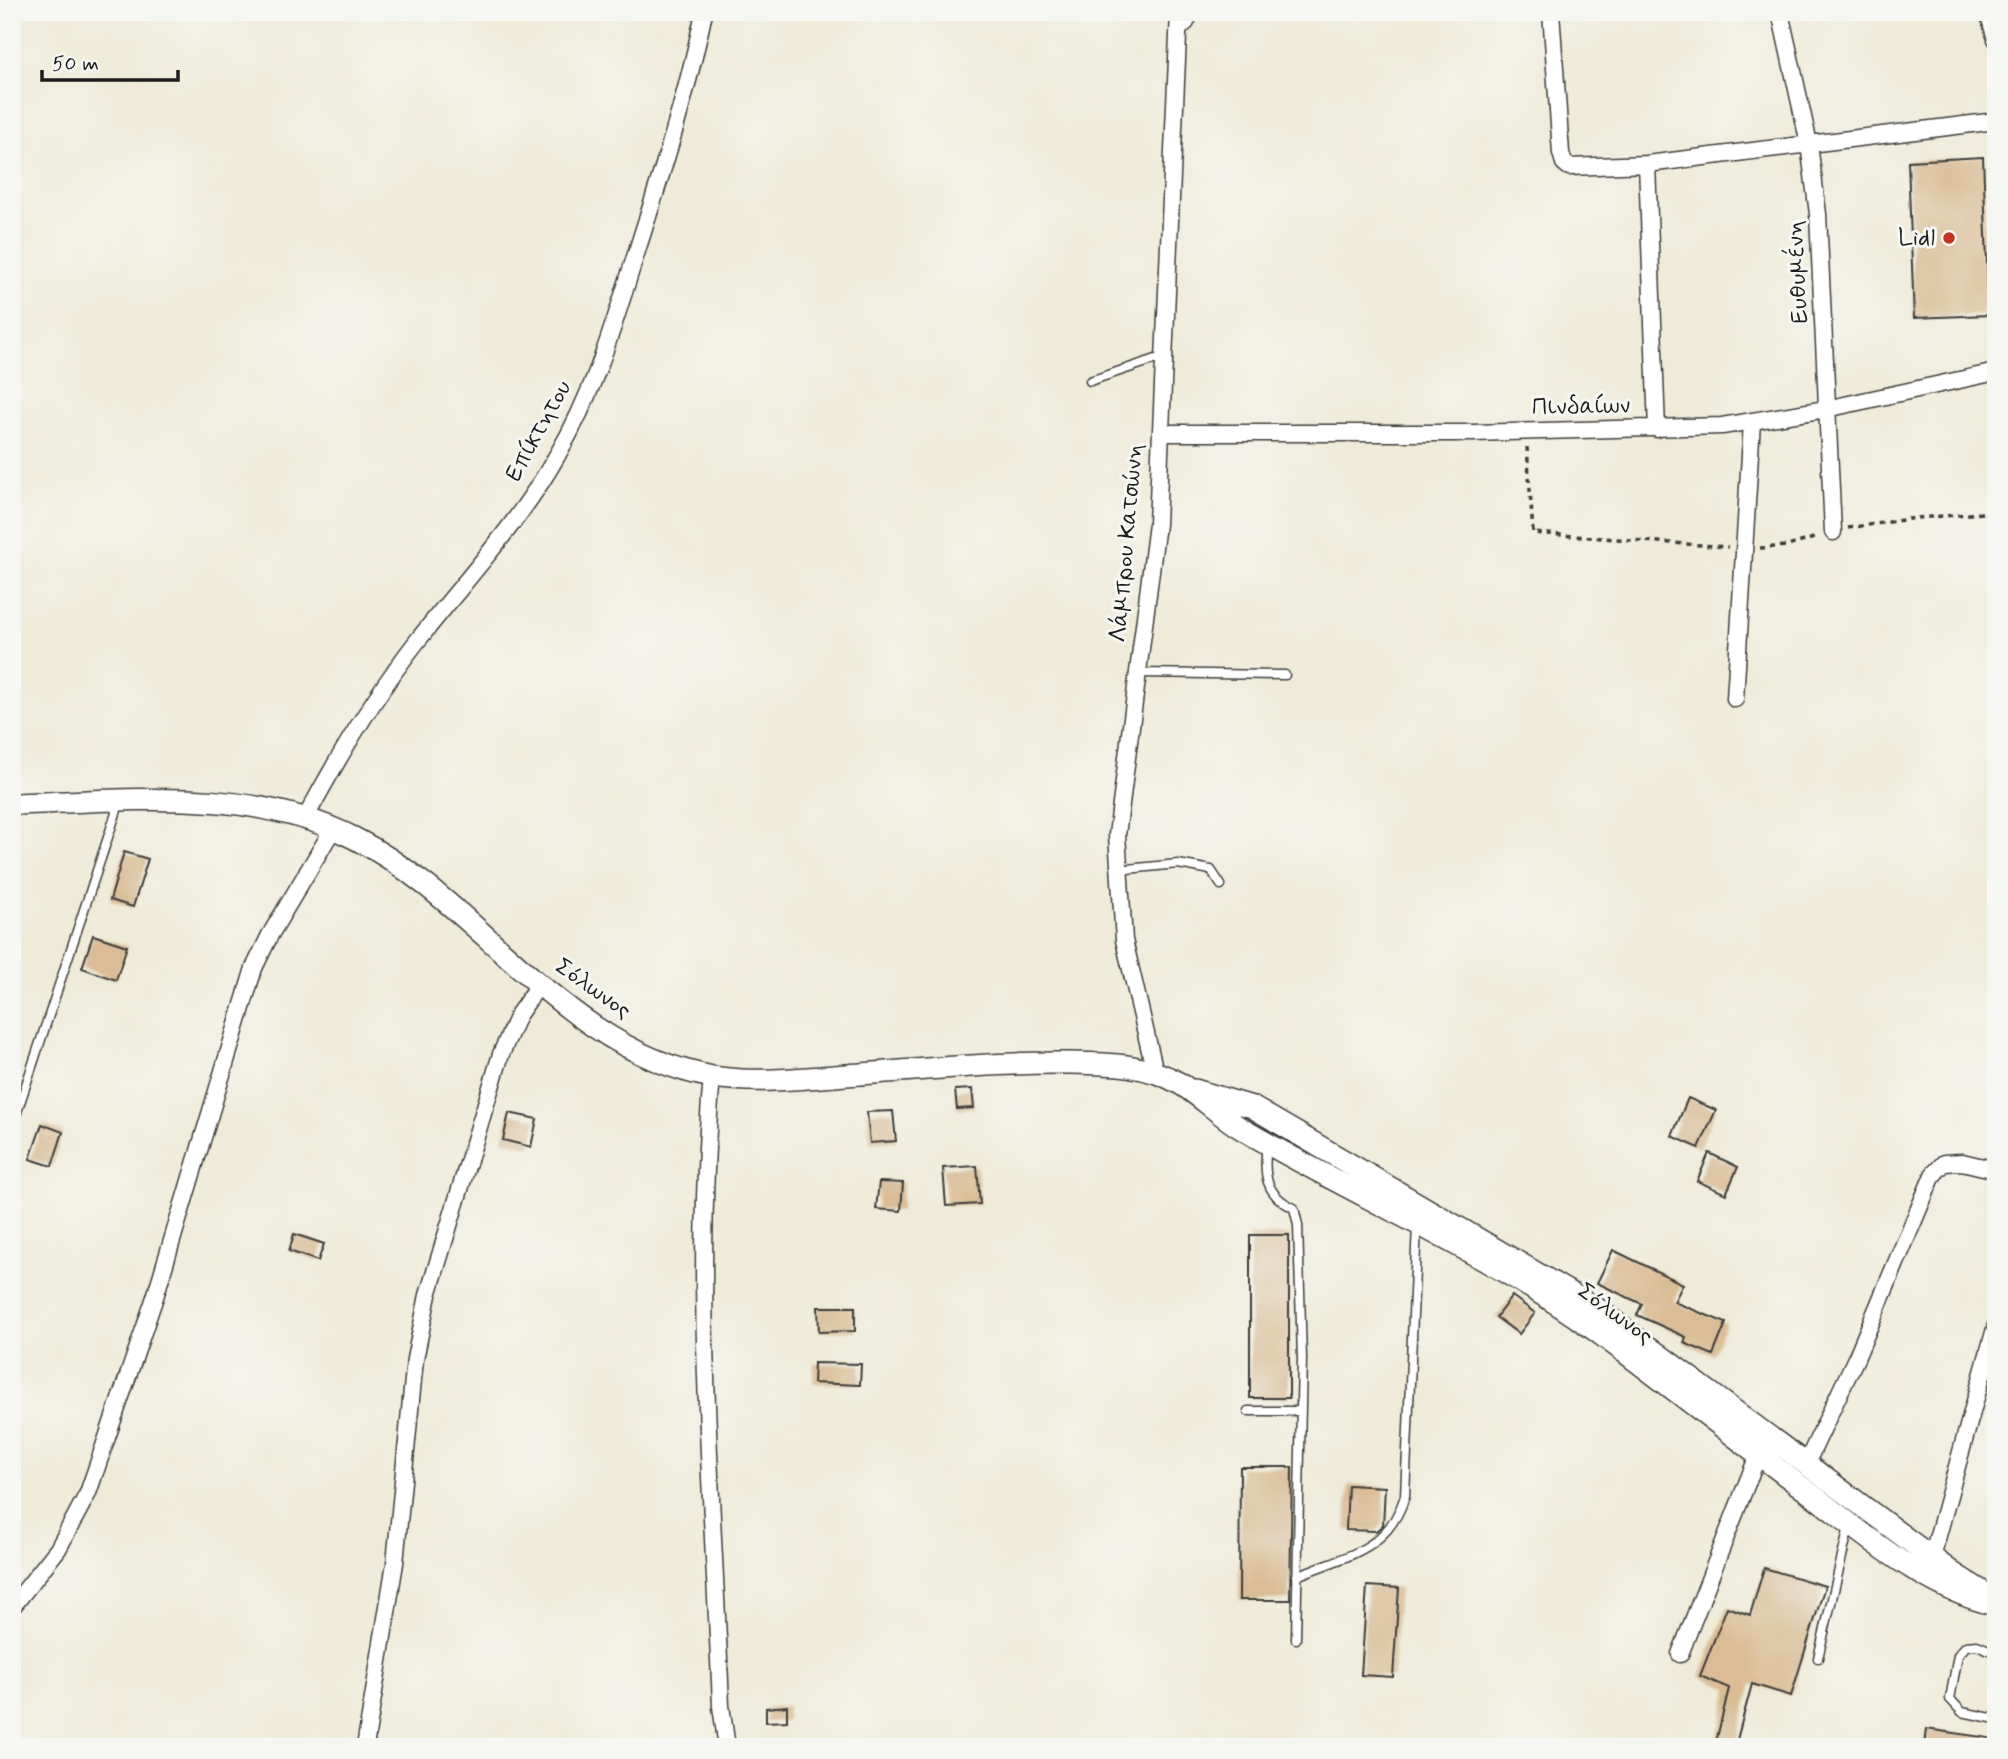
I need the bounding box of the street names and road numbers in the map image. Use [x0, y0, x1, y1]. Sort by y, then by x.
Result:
street label: Ευθυμένη [1779, 220, 1816, 324]
street label: Επίκτητου [499, 375, 580, 487]
street label: Πινδαίων [1532, 391, 1630, 423]
street label: Λάμπρου Κατσώνη [1103, 442, 1151, 644]
street label: Σόλωνος [549, 952, 637, 1026]
street label: Σόλωνος [1571, 1276, 1659, 1352]

